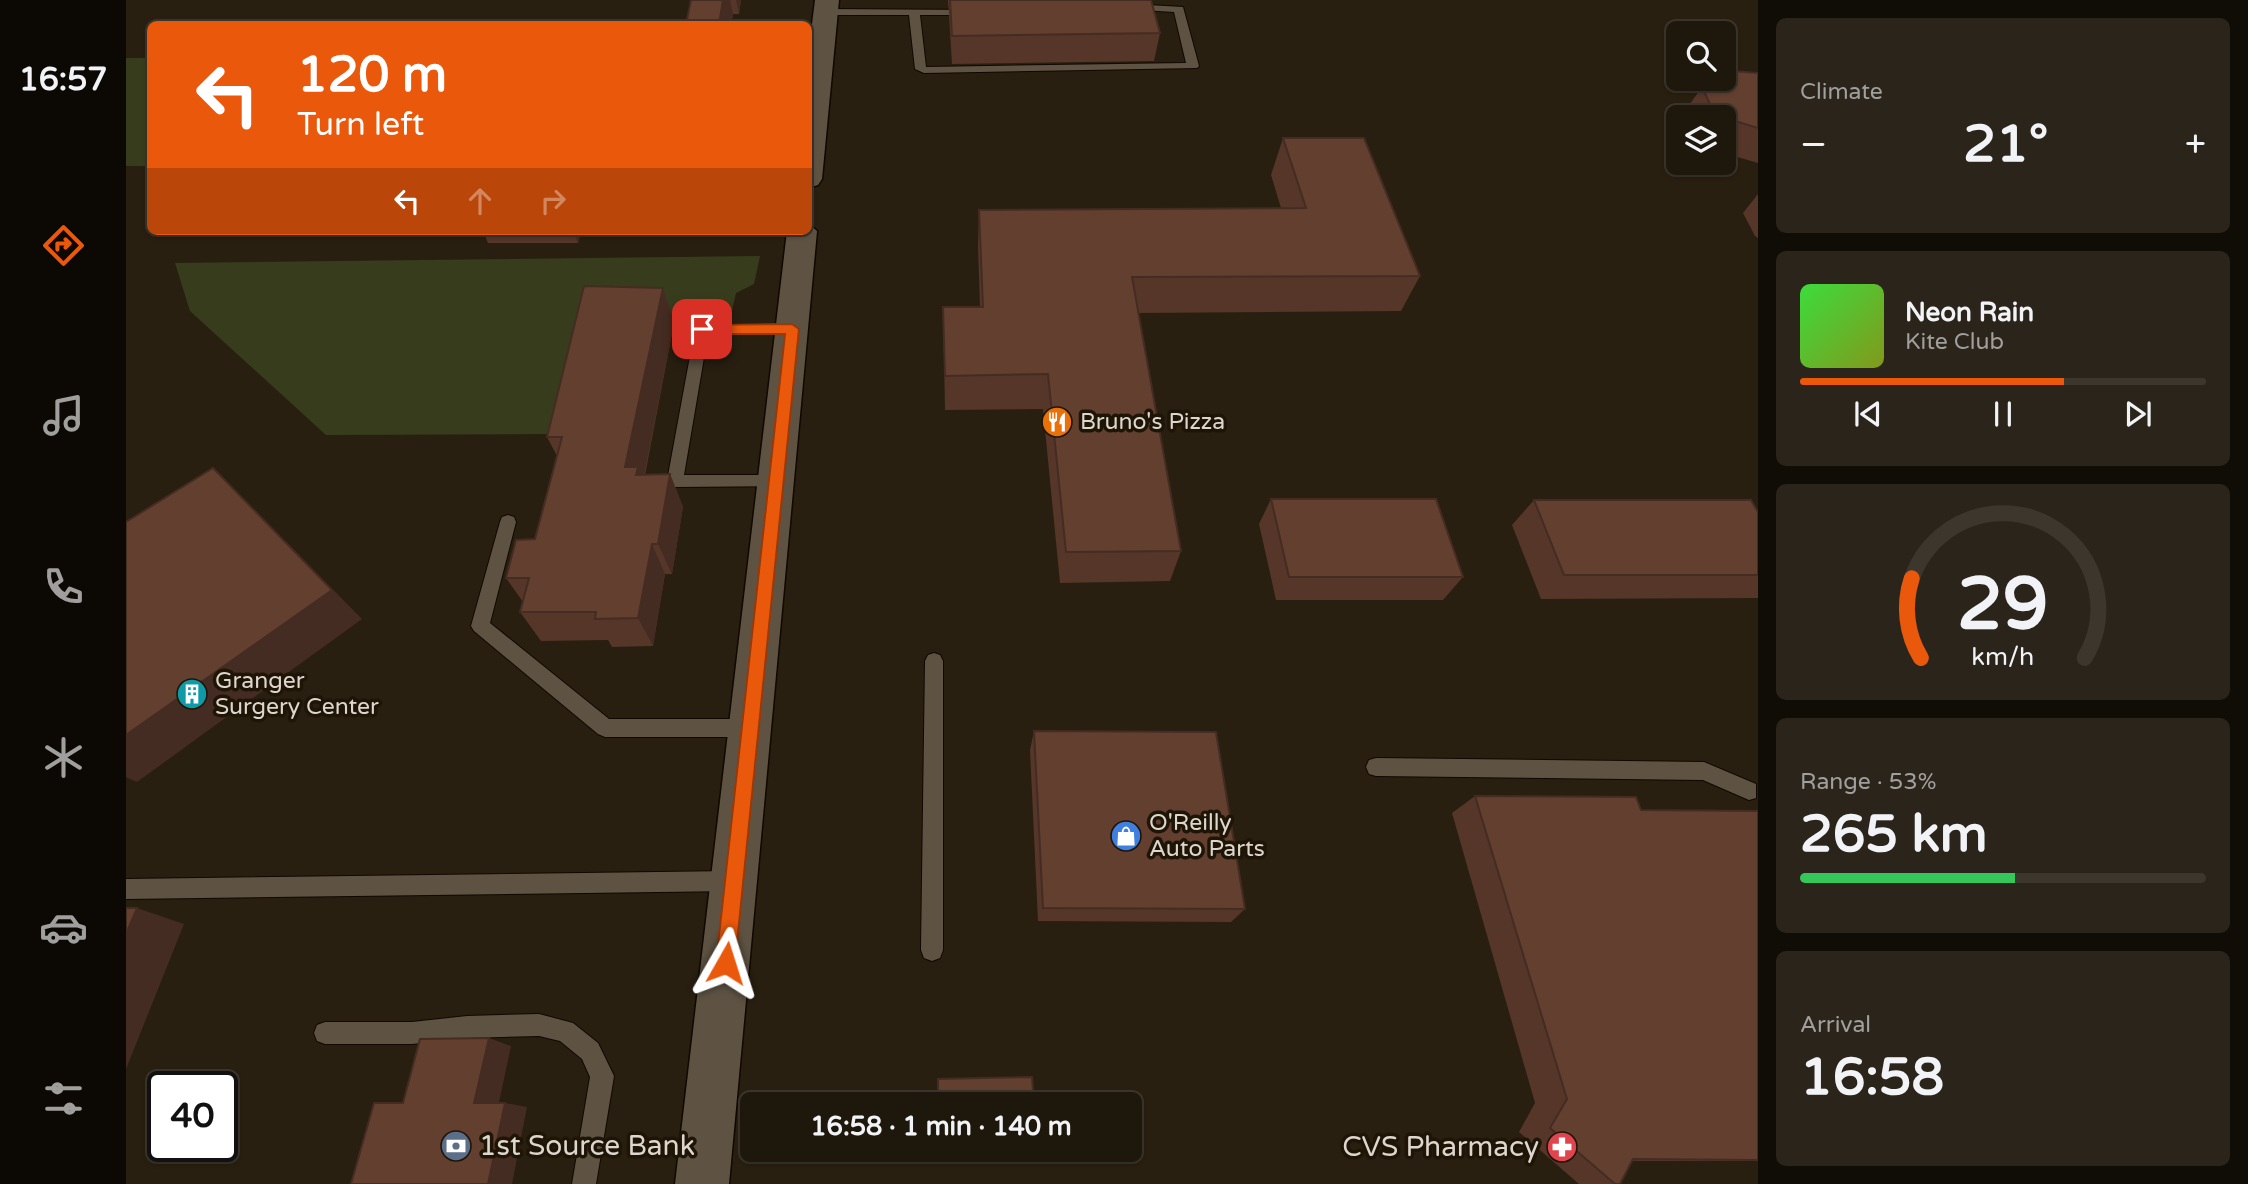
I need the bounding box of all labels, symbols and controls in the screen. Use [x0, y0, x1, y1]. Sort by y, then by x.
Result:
map controls [1666, 21, 1736, 175]
button: search [1666, 21, 1736, 91]
text: 120 m [297, 46, 447, 105]
icon: left [182, 49, 273, 140]
text: 16:57 [19, 61, 107, 99]
text: Climate [1800, 78, 1883, 106]
button: layers [1666, 105, 1736, 175]
text: Turn left [297, 106, 424, 144]
text: 21° [1963, 113, 2048, 176]
text: − [1800, 122, 1827, 168]
text: + [2185, 122, 2206, 168]
icon: left [388, 182, 426, 220]
icon: ahead [461, 182, 499, 220]
icon: right [534, 182, 572, 220]
icon: directions [39, 221, 88, 270]
text: Neon Rain [1905, 297, 2034, 328]
pin [672, 299, 732, 359]
icon: arrive [683, 310, 721, 348]
text: Kite Club [1905, 328, 2004, 356]
icon: music [39, 391, 88, 440]
icon: previous [1849, 395, 1887, 433]
icon: pause [1984, 395, 2022, 433]
icon: next [2119, 395, 2157, 433]
restaurant icon: Bruno's Pizza [1040, 405, 1074, 439]
place label: Bruno's Pizza [1080, 408, 1225, 436]
text: 29 [1957, 561, 2049, 649]
icon: phone [39, 562, 88, 611]
text: km/h [1972, 642, 2034, 672]
place label: Granger Surgery Center [215, 667, 379, 721]
building icon: Granger Surgery Center [175, 677, 209, 711]
icon: climate [39, 733, 88, 782]
text: Range · 53% [1800, 768, 1936, 796]
text: 265 km [1800, 803, 1988, 866]
place label: O'Reilly Auto Parts [1149, 809, 1265, 863]
shop icon: O'Reilly Auto Parts [1109, 819, 1143, 853]
icon: car [39, 903, 88, 952]
position arrow [689, 926, 763, 1000]
text: Arrival [1800, 1011, 1871, 1039]
text: 16:58 [1800, 1046, 1944, 1109]
speed limit sign: 40 [147, 1071, 238, 1162]
icon: filters [39, 1074, 88, 1123]
text: 16:58 · 1 min · 140 m [810, 1111, 1072, 1142]
bank icon: 1st Source Bank [439, 1129, 473, 1163]
place label: 1st Source Bank [479, 1129, 695, 1163]
place label: CVS Pharmacy [1342, 1130, 1539, 1164]
pharmacy icon: CVS Pharmacy [1545, 1130, 1579, 1164]

